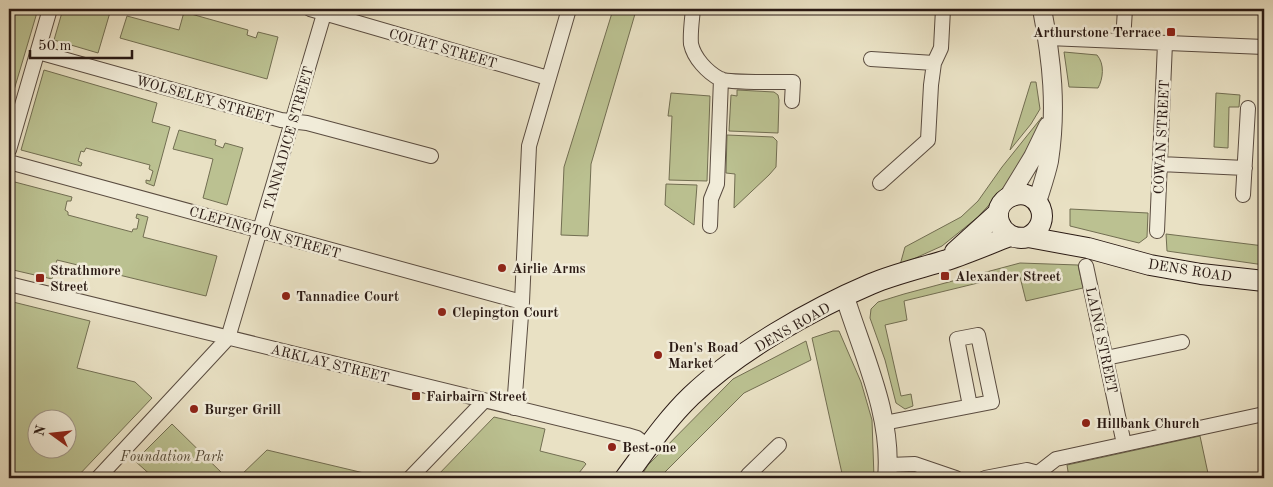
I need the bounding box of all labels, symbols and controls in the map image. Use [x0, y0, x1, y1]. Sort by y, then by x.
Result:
place label: Arthurstone Terrace [1033, 26, 1161, 40]
marker: Arthurstone Terrace [1165, 26, 1177, 38]
street label: COURT STREET [387, 27, 498, 71]
scale bar [30, 28, 132, 60]
text: 50 m [38, 39, 72, 54]
street label: TANNADICE STREET [262, 65, 316, 212]
street label: WOLSELEY STREET [134, 74, 275, 126]
street label: COWAN STREET [1152, 80, 1172, 195]
street label: CLEPINGTON STREET [187, 205, 342, 261]
street label: DENS ROAD [1147, 257, 1233, 285]
marker: Airlie Arms [496, 262, 508, 274]
place label: Airlie Arms [512, 262, 586, 276]
place label: Strathmore Street [50, 264, 121, 294]
marker: Alexander Street [939, 270, 951, 282]
place label: Alexander Street [955, 270, 1061, 284]
marker: Strathmore Street [34, 272, 46, 284]
street label: LAING STREET [1083, 286, 1119, 395]
marker: Tannadice Court [280, 290, 292, 302]
place label: Tannadice Court [296, 290, 399, 304]
street label: DENS ROAD [752, 301, 833, 355]
marker: Clepington Court [436, 306, 448, 318]
place label: Clepington Court [452, 306, 558, 320]
place label: Den's Road Market [668, 341, 739, 371]
street label: ARKLAY STREET [269, 342, 391, 385]
marker: Den's Road Market [652, 349, 664, 361]
marker: Fairbairn Street [410, 390, 422, 402]
place label: Fairbairn Street [426, 390, 527, 404]
marker: Burger Grill [188, 403, 200, 415]
place label: Burger Grill [204, 403, 281, 417]
north arrow [28, 410, 78, 460]
marker: Hillbank Church [1080, 417, 1092, 429]
place label: Hillbank Church [1096, 417, 1200, 431]
text: N [32, 424, 49, 438]
marker: Best-one [606, 441, 618, 453]
place label: Best-one [622, 441, 676, 455]
park label: Foundation Park [119, 450, 224, 464]

